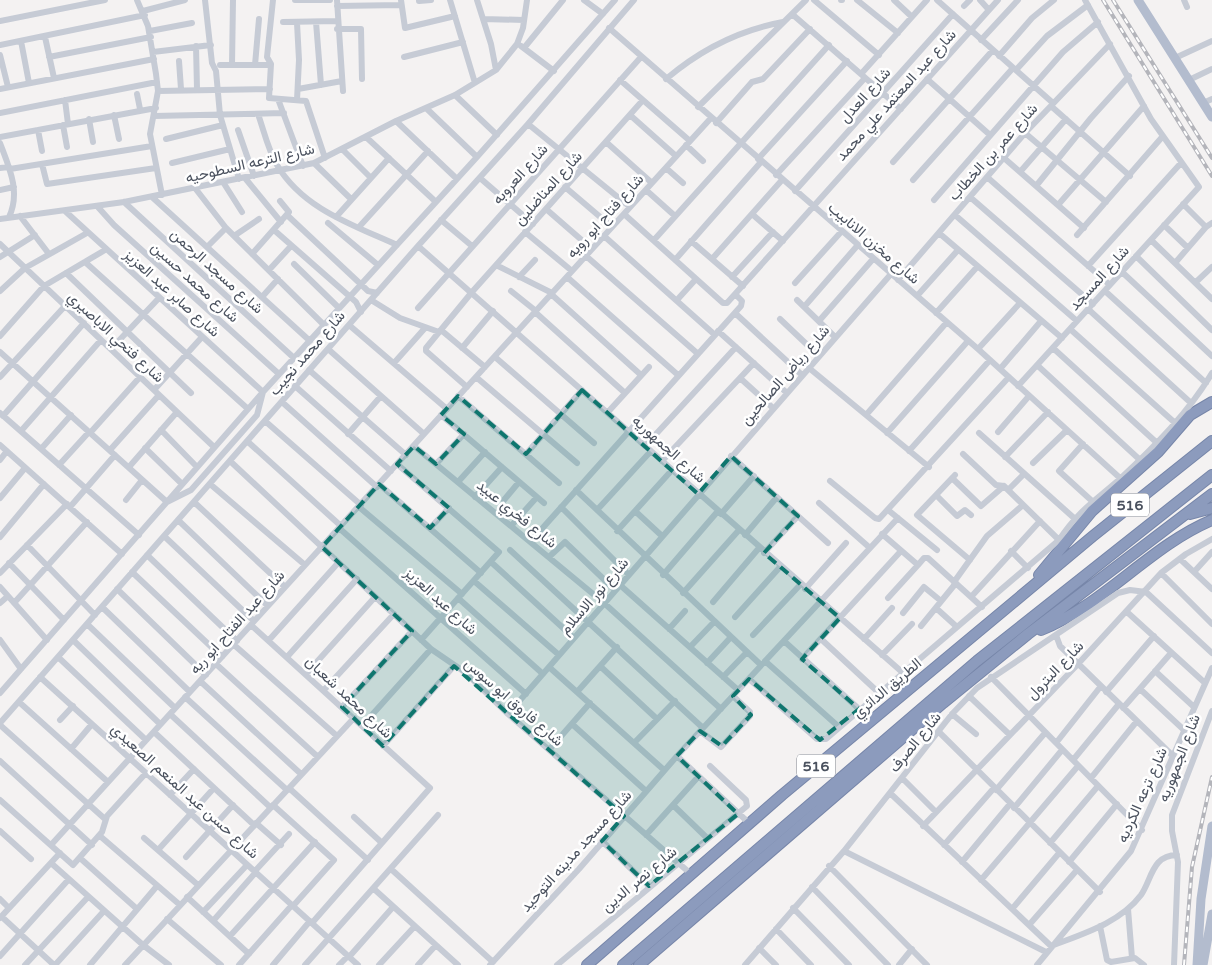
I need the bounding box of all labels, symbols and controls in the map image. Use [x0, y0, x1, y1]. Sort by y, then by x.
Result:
street label: شارع عبد المعتمد علي محمد [832, 25, 963, 167]
street label: شارع العدل [836, 64, 896, 128]
street label: شارع عمر بن الخطاب [945, 100, 1043, 206]
street label: شارع الترعه السطوحيه [184, 139, 317, 189]
street label: شارع العروبه [488, 140, 553, 209]
street label: شارع المناضلين [510, 147, 588, 230]
street label: شارع فتاح ابو رويه [562, 170, 649, 263]
street label: شارع مخزن الانابيب [823, 198, 924, 289]
street label: شارع مسجد الرحمن [166, 225, 267, 319]
street label: شارع محمد حسين [146, 238, 243, 328]
street label: شارع المسجد [1065, 242, 1134, 316]
street label: شارع صابر عبد العزيز [118, 245, 224, 342]
street label: شارع فتحي الاباصيري [61, 288, 168, 389]
street label: شارع محمد نجيب [265, 307, 350, 400]
street label: شارع رياض الصالحين [737, 321, 835, 430]
street label: شارع الجمهوريه [627, 411, 709, 488]
street label: شارع فخري عبيد [471, 476, 561, 555]
road number: 516 [1111, 494, 1149, 516]
street label: شارع نور الاسلام [556, 554, 634, 639]
street label: شارع عبد العزيز [399, 563, 481, 640]
street label: شارع عبد الفتاح ابو ريه [186, 566, 290, 679]
street label: شارع البترول [1023, 637, 1089, 704]
street label: شارع محمد شعبان [300, 652, 396, 744]
street label: شارع فاروق ابو سوس [459, 654, 567, 752]
street label: الطريق الدائري [849, 654, 928, 725]
street label: شارع الصرف [885, 708, 946, 777]
street label: شارع الجمهوريه [1154, 711, 1206, 805]
street label: شارع حسن عبد المنعم الصعيدي [105, 720, 263, 865]
street label: شارع ترعه الكرديه [1113, 744, 1173, 846]
road number: 516 [797, 754, 835, 778]
street label: شارع مسجد مدينه التوحيد [517, 786, 637, 917]
street label: شارع نصر الدين [598, 842, 682, 917]

